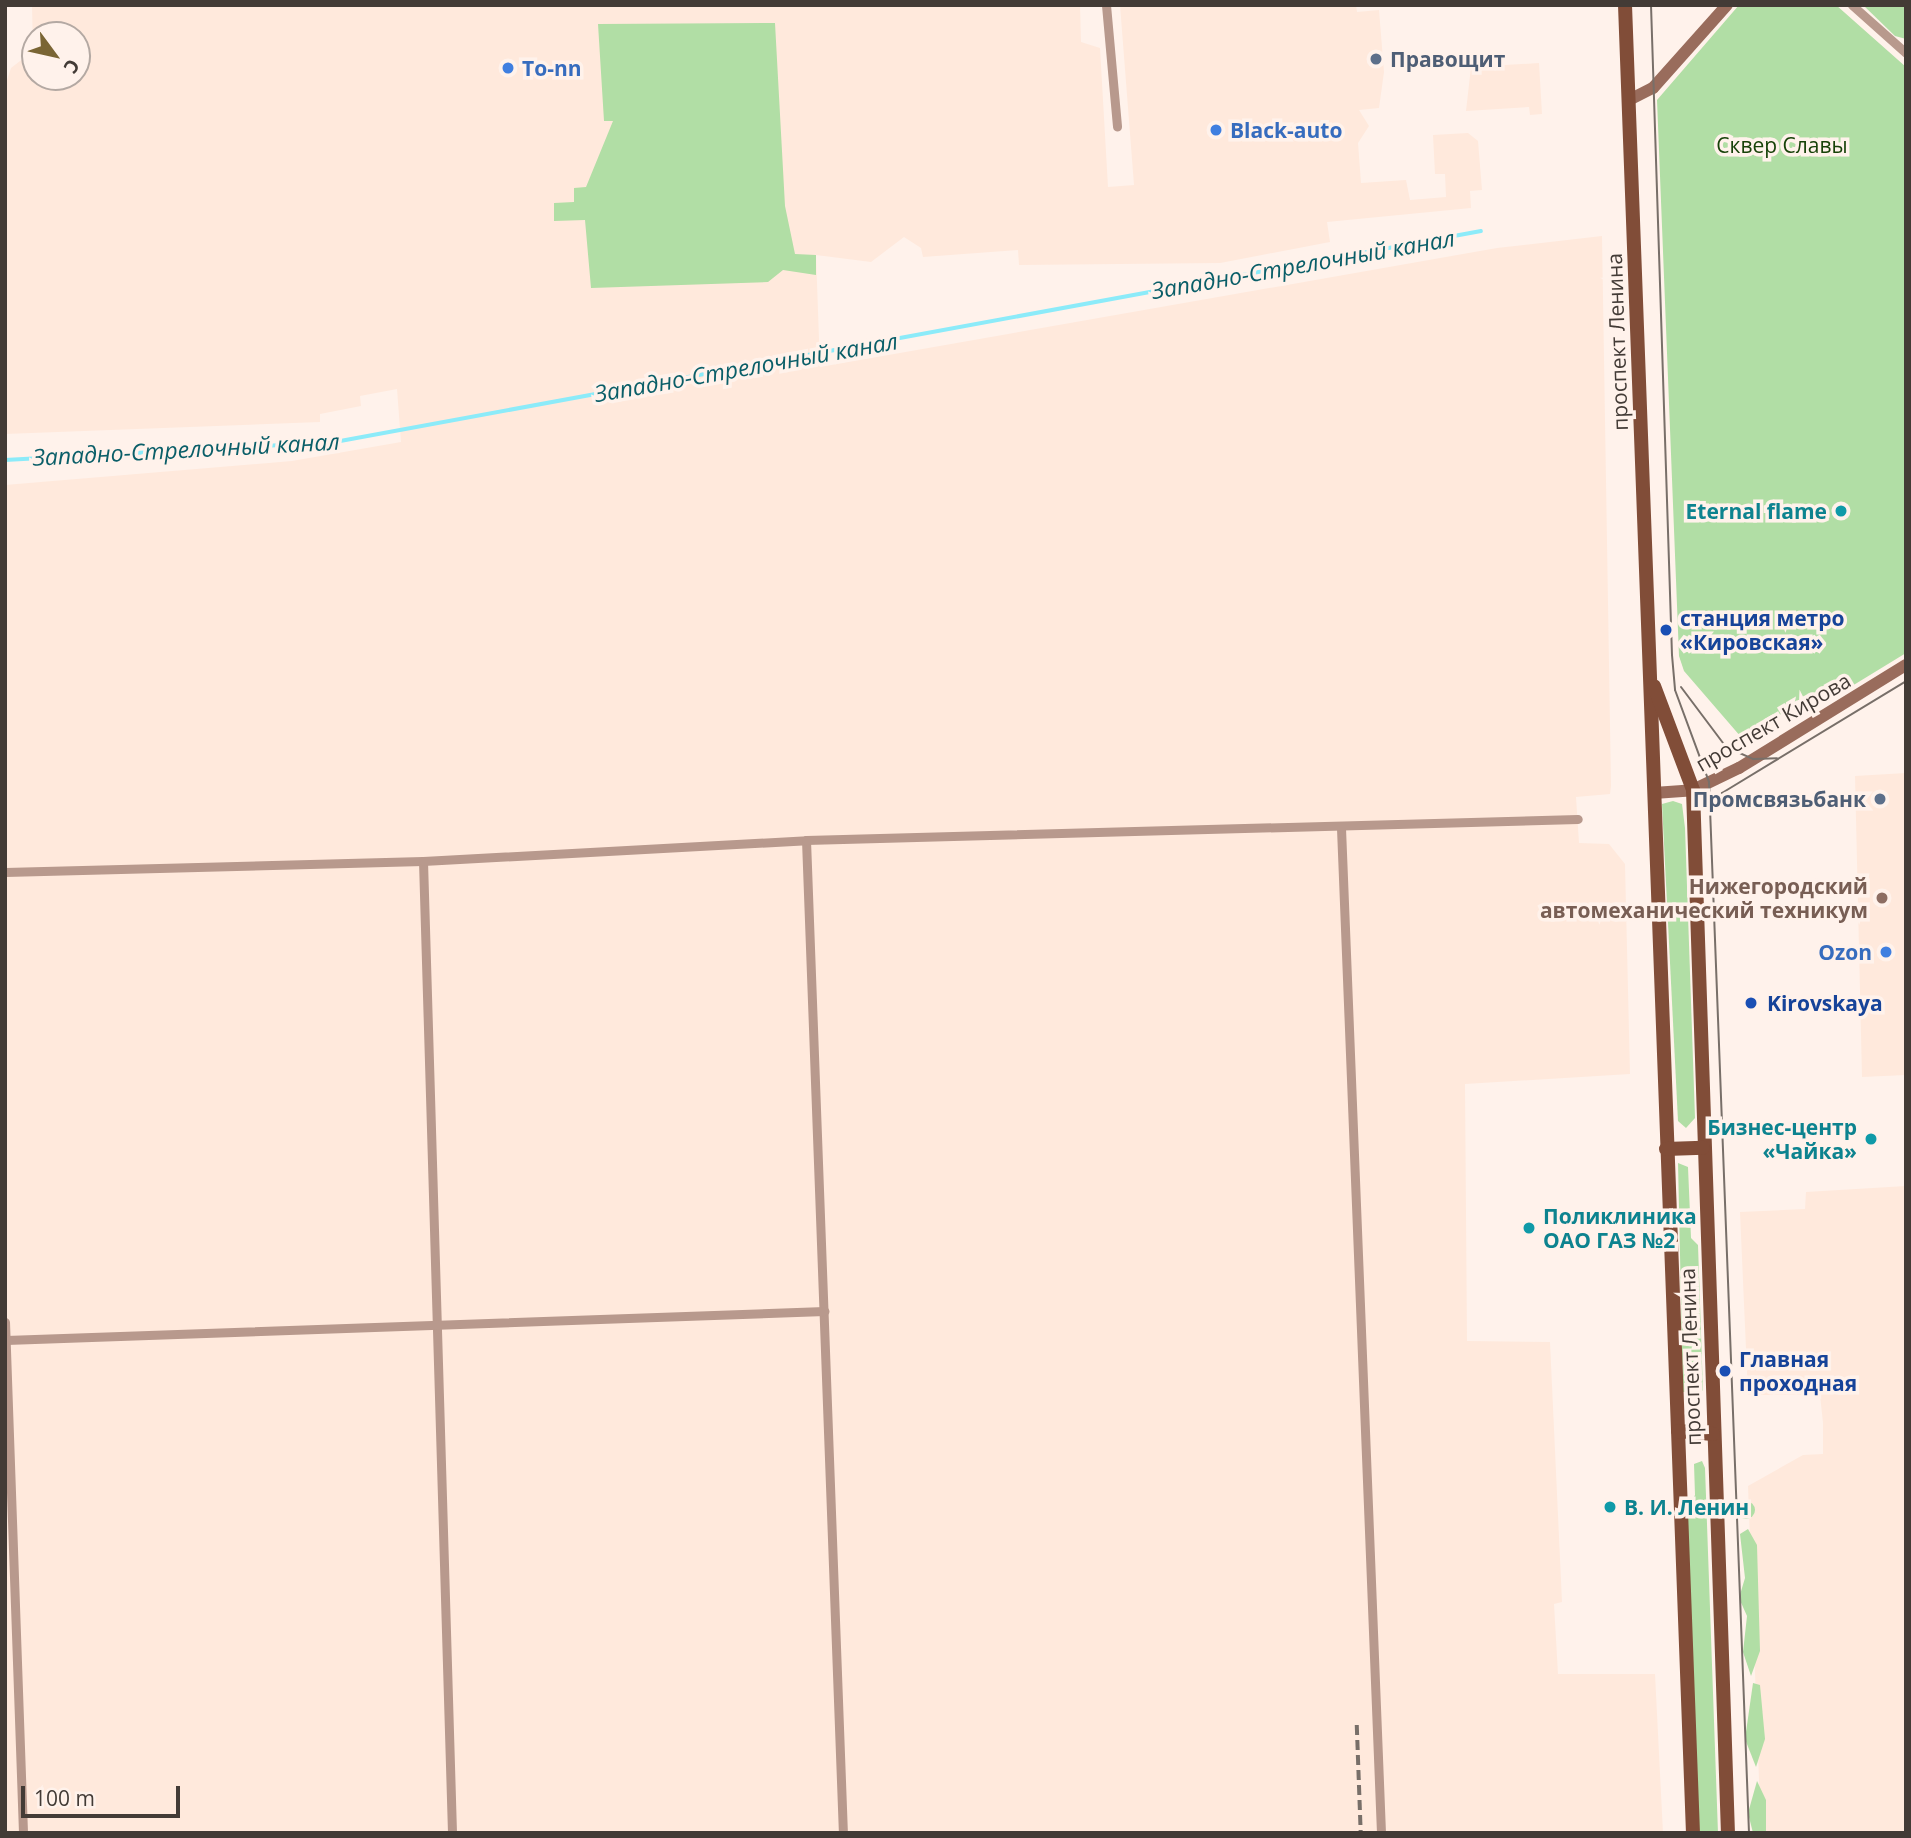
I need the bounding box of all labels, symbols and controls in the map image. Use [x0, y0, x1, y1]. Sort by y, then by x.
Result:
north arrow [21, 21, 91, 91]
place label: Правощит [1390, 46, 1505, 72]
marker: Правощит [1368, 51, 1384, 67]
text: С [58, 54, 86, 78]
place label: To-nn [522, 55, 582, 81]
marker: To-nn [500, 60, 516, 76]
place label: Black-auto [1230, 117, 1342, 143]
marker: Black-auto [1208, 122, 1224, 138]
park label: Сквер Славы [1716, 132, 1848, 158]
water label: Западно-Стрелочный канал [1149, 224, 1457, 304]
street label: проспект Ленина [1601, 253, 1633, 431]
water label: Западно-Стрелочный канал [592, 327, 900, 407]
water label: Западно-Стрелочный канал [32, 427, 340, 471]
place label: Eternal flame [1686, 498, 1827, 524]
marker: Eternal flame [1833, 503, 1849, 519]
place label: станция метро «Кировская» [1680, 605, 1845, 655]
marker: станция метро «Кировская» [1658, 622, 1674, 638]
street label: проспект Кирова [1691, 667, 1855, 777]
place label: Промсвязьбанк [1693, 786, 1866, 812]
marker: Промсвязьбанк [1872, 791, 1888, 807]
place label: Нижегородский автомеханический техникум [1540, 873, 1868, 923]
marker: Нижегородский автомеханический техникум [1874, 890, 1890, 906]
place label: Ozon [1818, 939, 1872, 965]
marker: Ozon [1878, 944, 1894, 960]
place label: Kirovskaya [1767, 990, 1883, 1016]
marker: Kirovskaya [1741, 993, 1761, 1013]
place label: Бизнес-центр «Чайка» [1707, 1114, 1857, 1164]
marker: Бизнес-центр «Чайка» [1863, 1131, 1879, 1147]
place label: Поликлиника ОАО ГАЗ №2 [1543, 1203, 1697, 1253]
marker: Поликлиника ОАО ГАЗ №2 [1521, 1220, 1537, 1236]
street label: проспект Ленина [1674, 1268, 1706, 1446]
place label: Главная проходная [1739, 1346, 1857, 1396]
marker: Главная проходная [1717, 1363, 1733, 1379]
place label: В. И. Ленин [1624, 1494, 1749, 1520]
marker: В. И. Ленин [1602, 1499, 1618, 1515]
scale bar [24, 1772, 184, 1816]
text: 100 m [34, 1784, 95, 1812]

